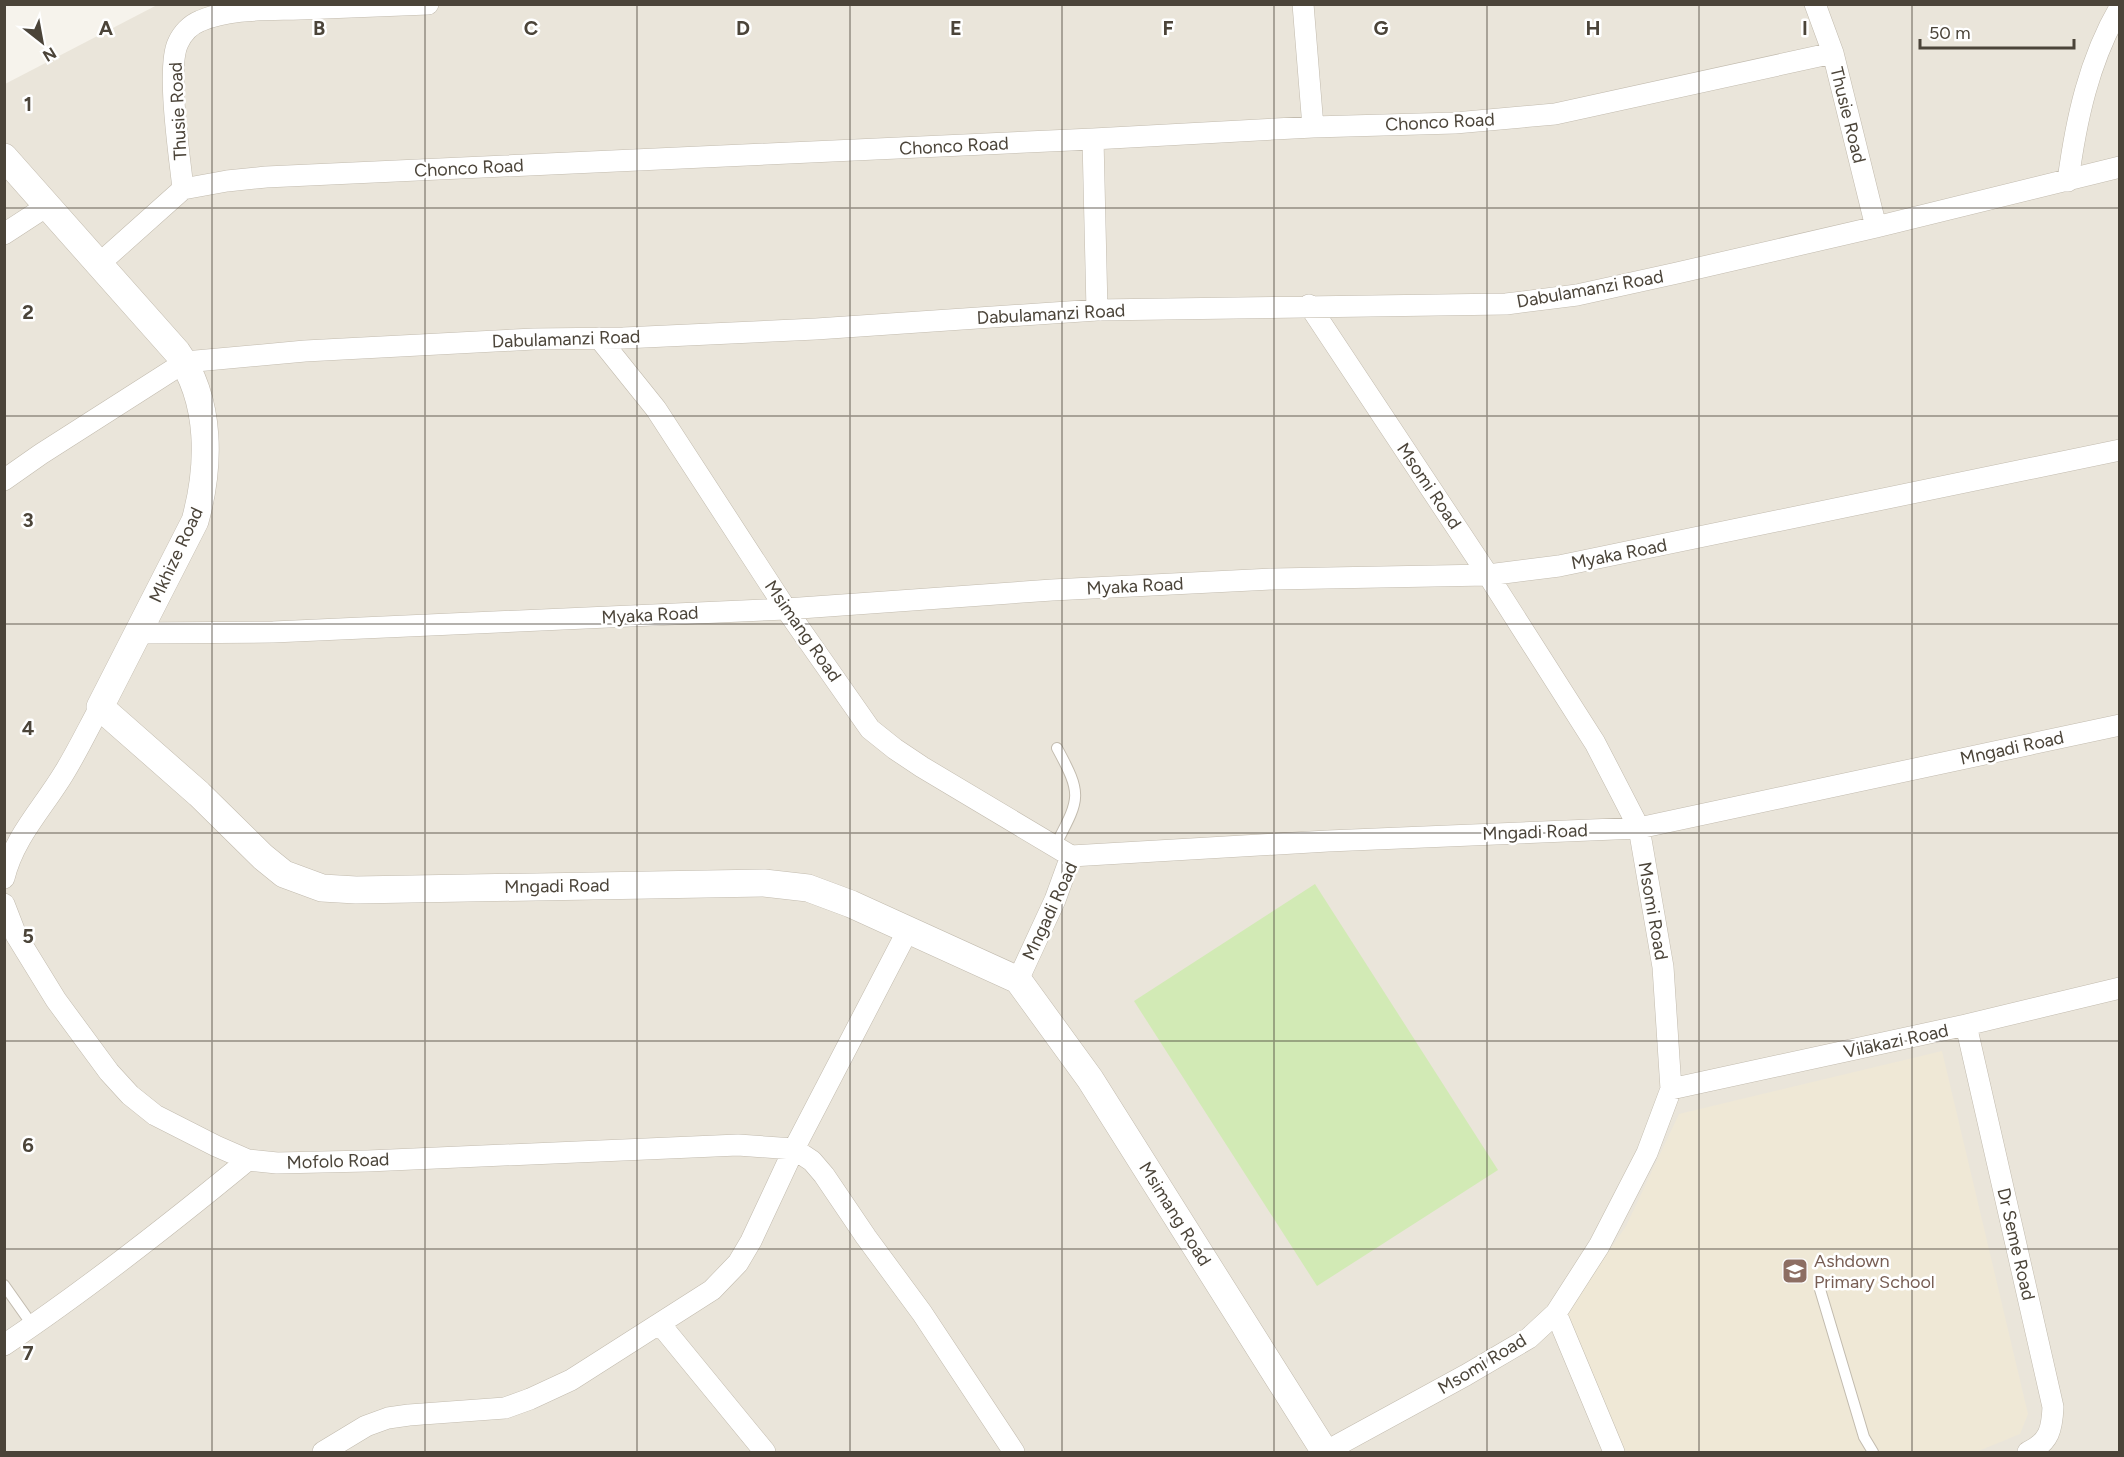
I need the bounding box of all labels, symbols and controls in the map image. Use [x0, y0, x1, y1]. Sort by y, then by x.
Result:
north arrow [12, 12, 72, 72]
scale bar [1920, 12, 2074, 50]
text: A [99, 16, 114, 40]
text: B [313, 16, 325, 40]
text: C [524, 16, 538, 40]
text: D [736, 16, 750, 40]
text: E [950, 16, 962, 40]
text: F [1162, 16, 1174, 40]
text: G [1374, 16, 1389, 40]
text: H [1586, 16, 1601, 40]
text: I [1802, 16, 1808, 40]
text: 50 m [1929, 22, 1971, 44]
text: N [39, 43, 60, 66]
street label: Thusie Road [164, 61, 192, 161]
street label: Thusie Road [1825, 65, 1871, 165]
text: 1 [24, 92, 32, 116]
street label: Chonco Road [1385, 108, 1495, 136]
street label: Chonco Road [899, 132, 1009, 160]
street label: Chonco Road [414, 154, 524, 182]
street label: Dabulamanzi Road [1515, 265, 1665, 313]
street label: Dabulamanzi Road [976, 299, 1126, 329]
text: 2 [22, 300, 34, 324]
street label: Dabulamanzi Road [491, 325, 641, 353]
street label: Msomi Road [1392, 439, 1466, 533]
street label: Mkhize Road [144, 504, 208, 606]
text: 3 [22, 508, 34, 532]
street label: Myaka Road [1569, 534, 1669, 574]
street label: Myaka Road [1086, 572, 1184, 600]
street label: Msimang Road [760, 576, 846, 686]
street label: Myaka Road [601, 601, 699, 629]
text: 4 [22, 716, 35, 740]
street label: Mngadi Road [1958, 726, 2066, 770]
street label: Mngadi Road [1482, 819, 1588, 845]
street label: Mngadi Road [1018, 858, 1082, 964]
street label: Msomi Road [1634, 860, 1672, 962]
street label: Mngadi Road [504, 874, 610, 898]
text: 5 [22, 924, 34, 948]
street label: Vilakazi Road [1842, 1019, 1950, 1063]
text: 6 [22, 1133, 34, 1157]
street label: Mofolo Road [286, 1148, 390, 1174]
street label: Msimang Road [1134, 1158, 1216, 1270]
street label: Dr Seme Road [1992, 1186, 2040, 1302]
place label: Ashdown Primary School [1814, 1250, 1935, 1293]
school or university icon: Ashdown Primary School [1780, 1256, 1810, 1286]
street label: Msomi Road [1434, 1329, 1530, 1399]
text: 7 [22, 1341, 34, 1365]

